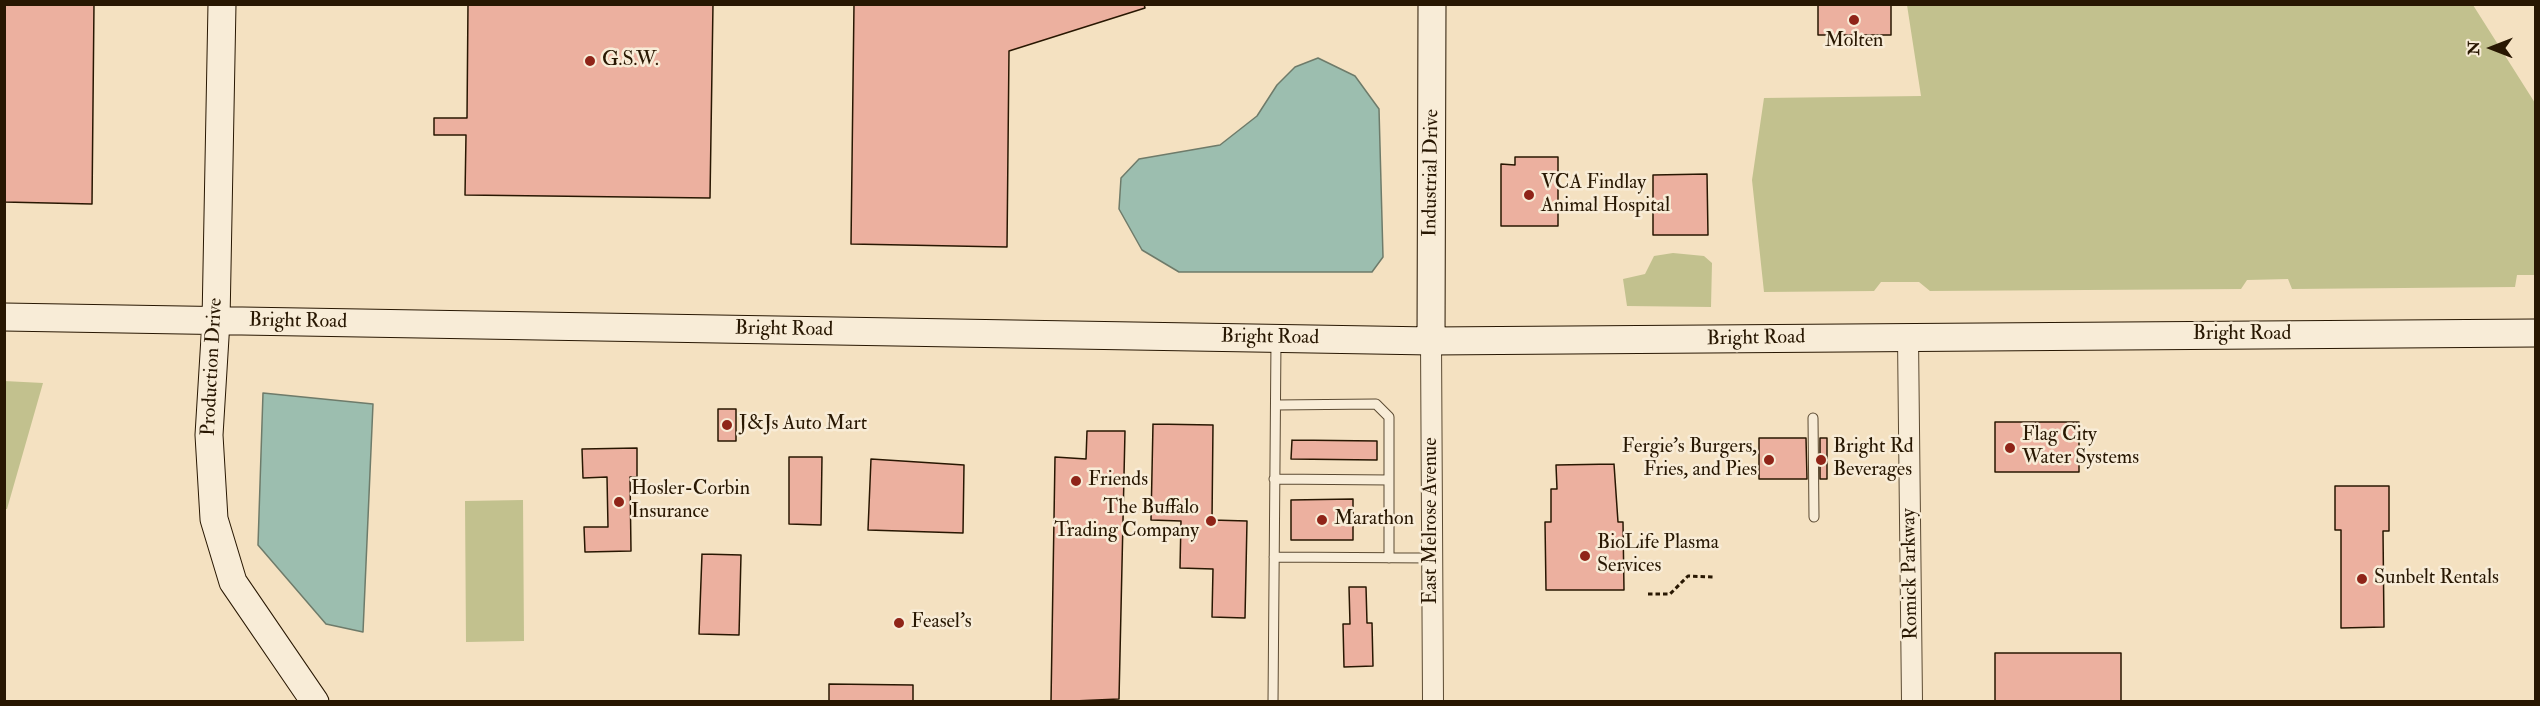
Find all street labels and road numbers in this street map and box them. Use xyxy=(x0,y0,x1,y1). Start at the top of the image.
street label: Industrial Drive xyxy=(1419,109,1445,237)
street label: Production Drive xyxy=(197,297,229,437)
street label: Bright Road xyxy=(249,309,347,335)
street label: Bright Road xyxy=(735,317,833,343)
street label: Bright Road xyxy=(2193,323,2291,347)
street label: Bright Road xyxy=(1221,325,1319,351)
street label: Bright Road xyxy=(1707,326,1805,352)
street label: East Melrose Avenue xyxy=(1420,437,1444,605)
street label: Romick Parkway xyxy=(1898,508,1924,640)

